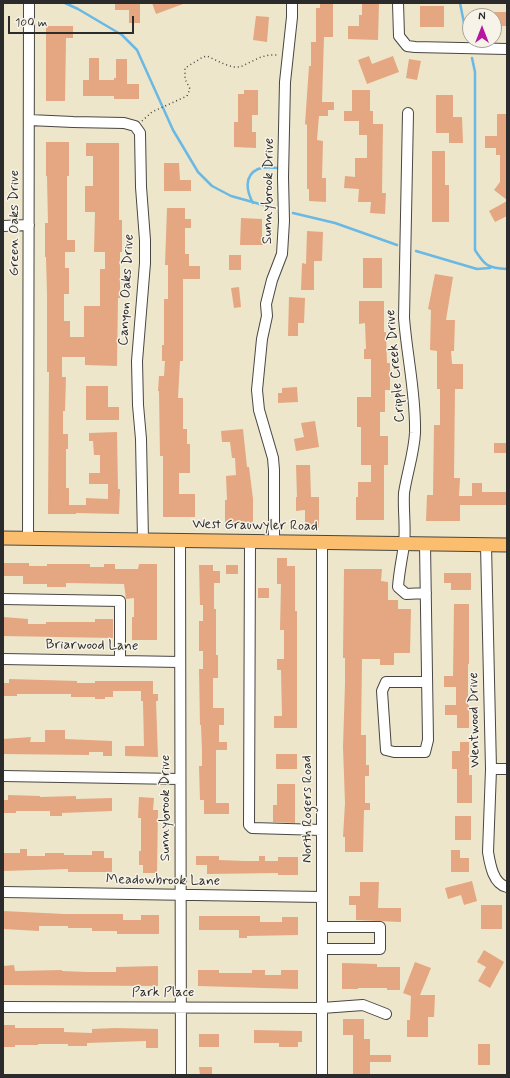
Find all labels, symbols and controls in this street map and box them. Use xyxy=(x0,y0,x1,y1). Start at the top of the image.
scale bar xyxy=(10,8,136,34)
north arrow xyxy=(462,8,502,48)
text: N xyxy=(478,10,486,24)
text: 100 m xyxy=(15,15,47,31)
street label: Sunnybrook Drive xyxy=(260,138,278,244)
street label: Green Oaks Drive xyxy=(7,170,23,276)
street label: Canyon Oaks Drive xyxy=(116,234,138,346)
street label: Cripple Creek Drive xyxy=(383,309,409,423)
street label: West Grauwyler Road xyxy=(192,517,318,535)
street label: Briarwood Lane xyxy=(45,637,139,655)
street label: Wentwood Drive xyxy=(466,672,484,768)
street label: Sunnybrook Drive xyxy=(158,755,174,861)
street label: North Rogers Road xyxy=(300,755,316,863)
street label: Meadowbrook Lane xyxy=(106,872,220,890)
street label: Park Place xyxy=(132,985,194,1001)

